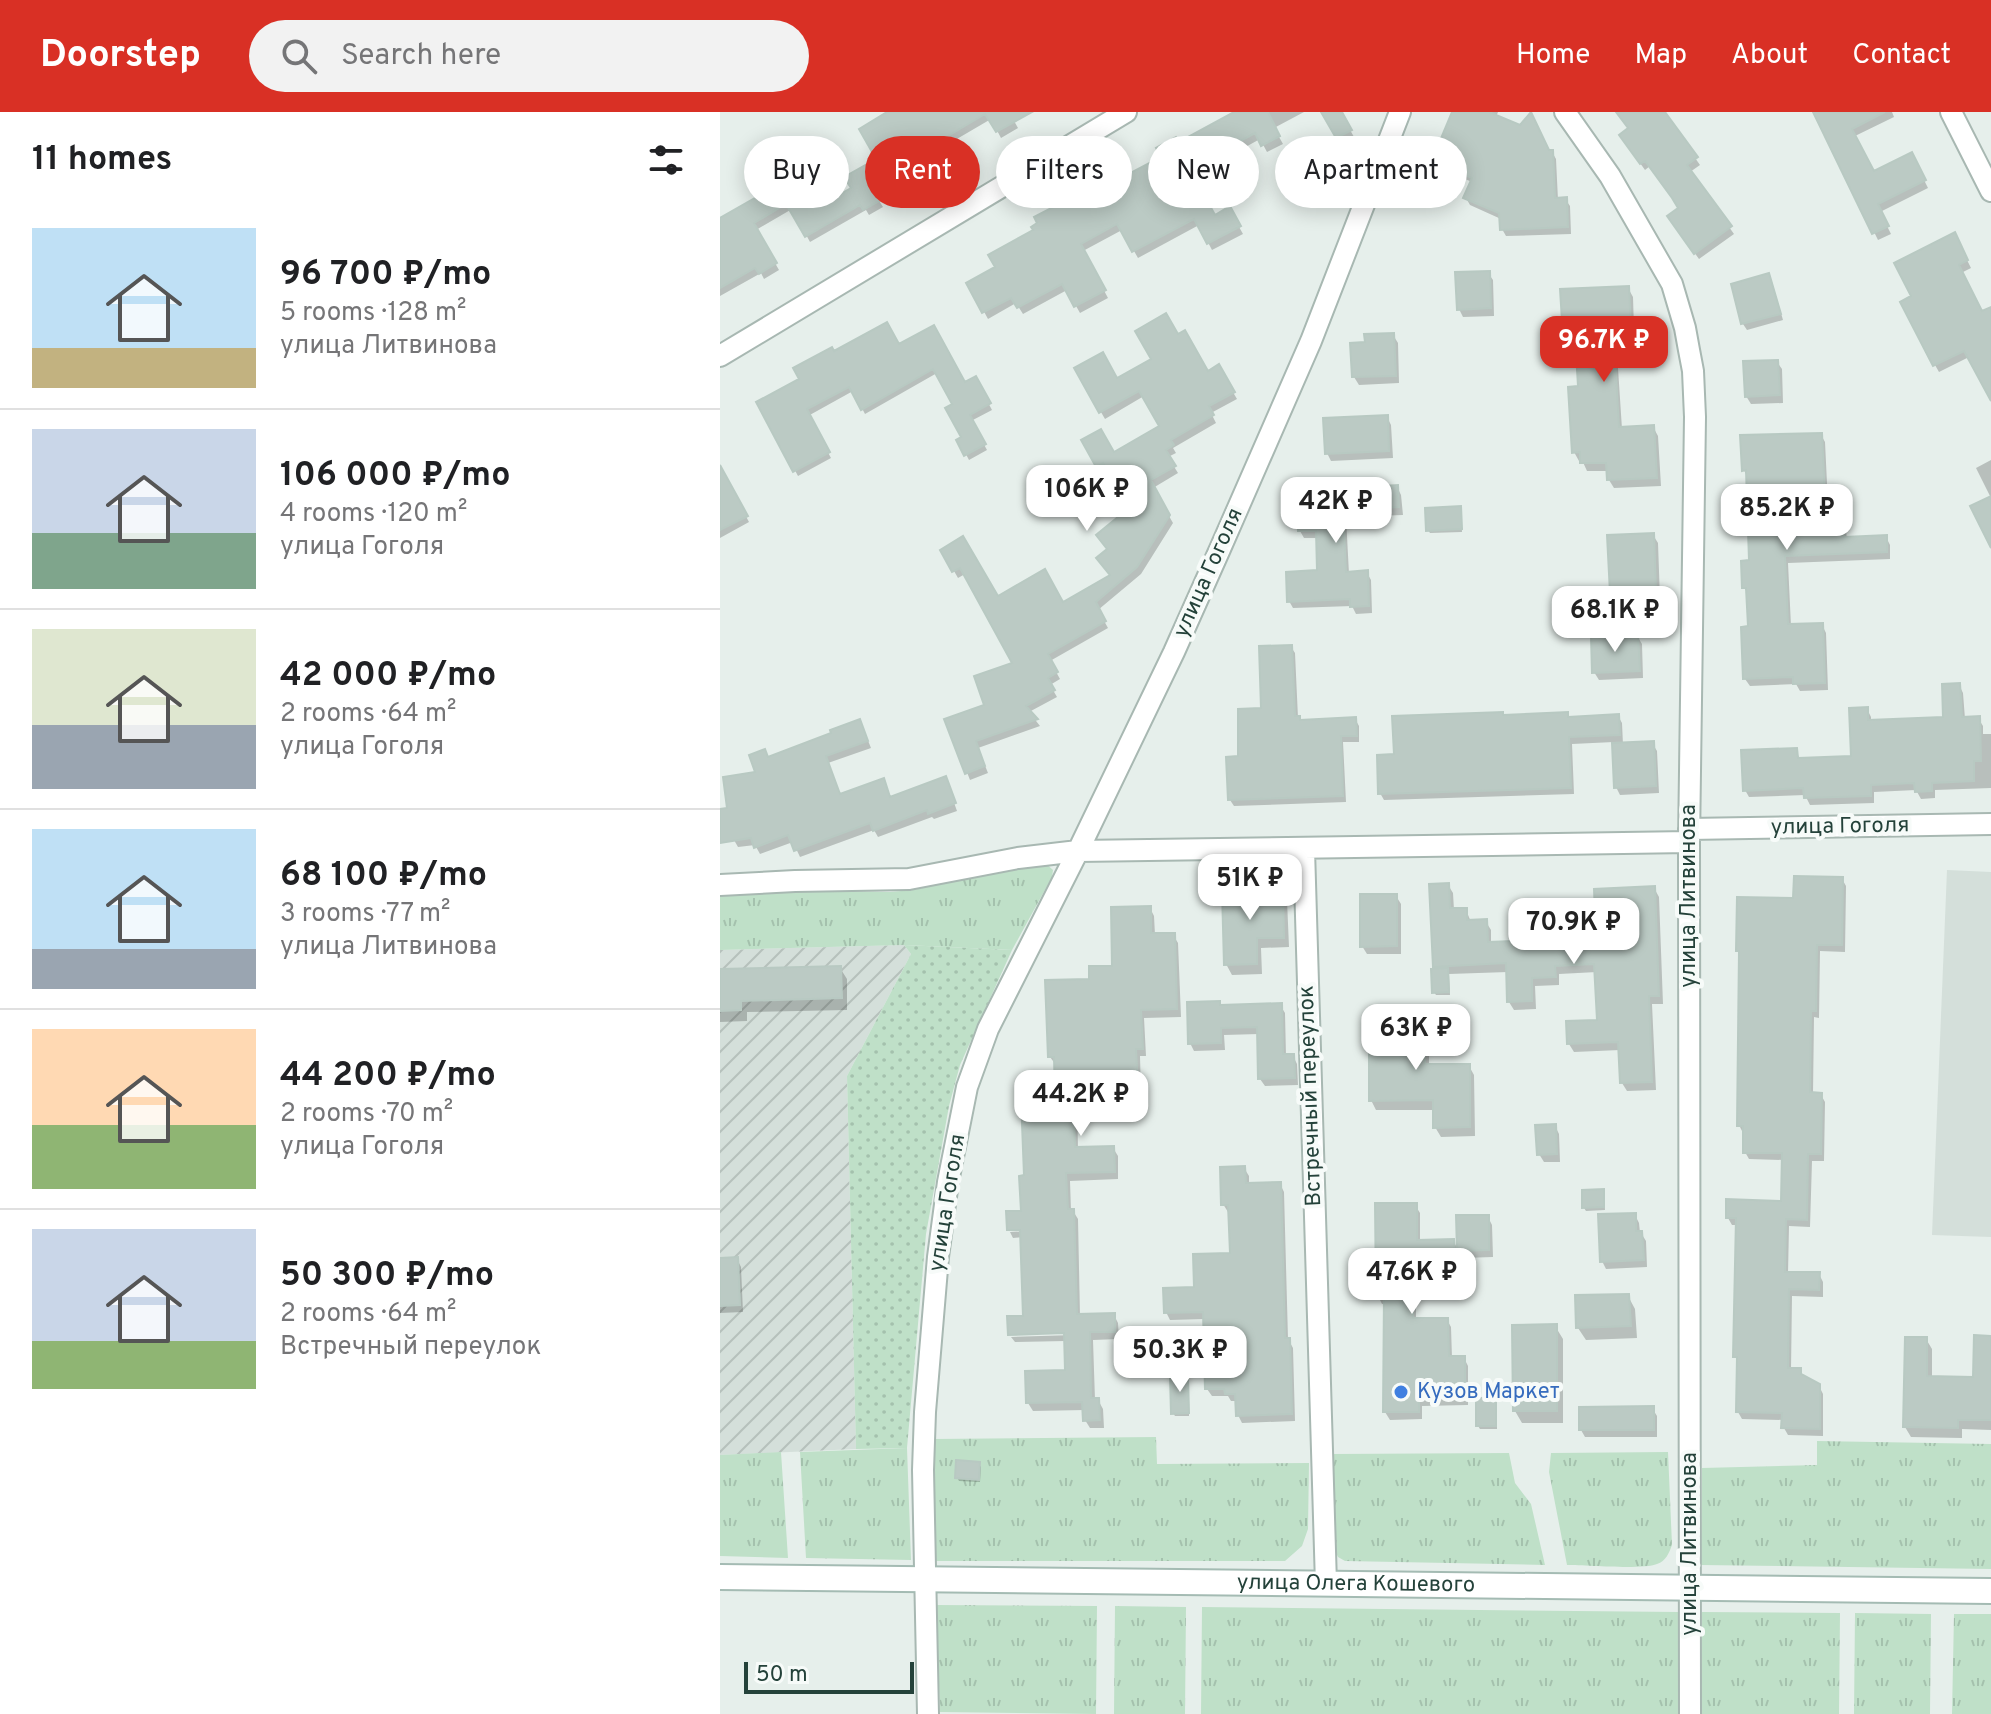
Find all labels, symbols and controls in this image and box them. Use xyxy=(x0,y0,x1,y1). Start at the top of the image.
search box xyxy=(249,20,809,92)
text: Doorstep xyxy=(40,32,201,81)
icon: search xyxy=(277,34,321,78)
text: Search here xyxy=(341,38,501,75)
text: Home xyxy=(1516,38,1590,74)
text: Map xyxy=(1634,38,1687,74)
text: About xyxy=(1731,38,1808,74)
text: Contact xyxy=(1852,38,1951,74)
chip: Buy xyxy=(744,136,849,208)
chip: Rent xyxy=(865,136,980,208)
chip: Filters xyxy=(996,136,1132,208)
chip: New xyxy=(1148,136,1259,208)
chip: Apartment xyxy=(1275,136,1467,208)
icon: filters xyxy=(644,138,688,182)
text: 11 homes xyxy=(32,139,172,182)
text: 96 700 ₽/mo xyxy=(280,254,491,297)
icon: home xyxy=(96,260,192,356)
text: 5 rooms · 128 m² xyxy=(280,297,467,330)
pin: 96.7K ₽ xyxy=(1530,316,1678,384)
text: 96.7K ₽ xyxy=(1558,325,1650,358)
text: улица Литвинова xyxy=(280,330,497,363)
text: 106 000 ₽/mo xyxy=(280,455,511,498)
icon: home xyxy=(96,461,192,557)
pin: 106K ₽ xyxy=(1022,465,1152,533)
text: 106K ₽ xyxy=(1044,474,1130,507)
pin: 42K ₽ xyxy=(1280,477,1392,545)
pin: 85.2K ₽ xyxy=(1713,484,1861,552)
text: 42K ₽ xyxy=(1299,486,1373,519)
text: 85.2K ₽ xyxy=(1739,493,1835,526)
text: 4 rooms · 120 m² xyxy=(280,498,467,531)
street label: улица Гоголя xyxy=(1168,504,1250,642)
text: улица Гоголя xyxy=(280,531,444,564)
pin: 68.1K ₽ xyxy=(1541,586,1689,654)
text: 68.1K ₽ xyxy=(1570,595,1660,628)
text: 42 000 ₽/mo xyxy=(280,655,496,698)
icon: home xyxy=(96,661,192,757)
text: 2 rooms · 64 m² xyxy=(280,698,456,731)
text: улица Гоголя xyxy=(280,731,444,764)
street label: улица Литвинова xyxy=(1676,804,1703,988)
street label: улица Гоголя xyxy=(1770,812,1910,842)
pin: 51K ₽ xyxy=(1194,854,1306,922)
text: 68 100 ₽/mo xyxy=(280,855,487,898)
icon: home xyxy=(96,861,192,957)
text: 51K ₽ xyxy=(1216,863,1284,896)
text: 3 rooms · 77 m² xyxy=(280,898,450,931)
pin: 70.9K ₽ xyxy=(1500,898,1648,966)
text: 70.9K ₽ xyxy=(1526,907,1622,940)
text: улица Литвинова xyxy=(280,931,497,964)
street label: Встречный переулок xyxy=(1294,985,1328,1207)
pin: 63K ₽ xyxy=(1360,1004,1472,1072)
text: 63K ₽ xyxy=(1379,1013,1453,1046)
text: 44 200 ₽/mo xyxy=(280,1055,496,1098)
icon: home xyxy=(96,1061,192,1157)
pin: 44.2K ₽ xyxy=(1007,1070,1155,1138)
text: 44.2K ₽ xyxy=(1032,1079,1130,1112)
text: 2 rooms · 70 m² xyxy=(280,1098,453,1131)
text: улица Гоголя xyxy=(280,1131,444,1164)
street label: улица Гоголя xyxy=(924,1132,972,1274)
pin: 47.6K ₽ xyxy=(1338,1248,1486,1316)
text: 50 300 ₽/mo xyxy=(280,1255,494,1298)
text: 47.6K ₽ xyxy=(1366,1257,1458,1290)
icon: home xyxy=(96,1261,192,1357)
text: 2 rooms · 64 m² xyxy=(280,1298,456,1331)
pin: 50.3K ₽ xyxy=(1106,1326,1254,1394)
text: Встречный переулок xyxy=(280,1331,541,1364)
text: 50.3K ₽ xyxy=(1132,1335,1228,1368)
place label: Кузов Маркет xyxy=(1417,1379,1560,1406)
marker: Кузов Маркет xyxy=(1392,1383,1410,1401)
street label: улица Литвинова xyxy=(1677,1452,1704,1636)
street label: улица Олега Кошевого xyxy=(1237,1569,1475,1599)
scale bar xyxy=(744,1658,914,1694)
text: 50 m xyxy=(756,1662,808,1689)

